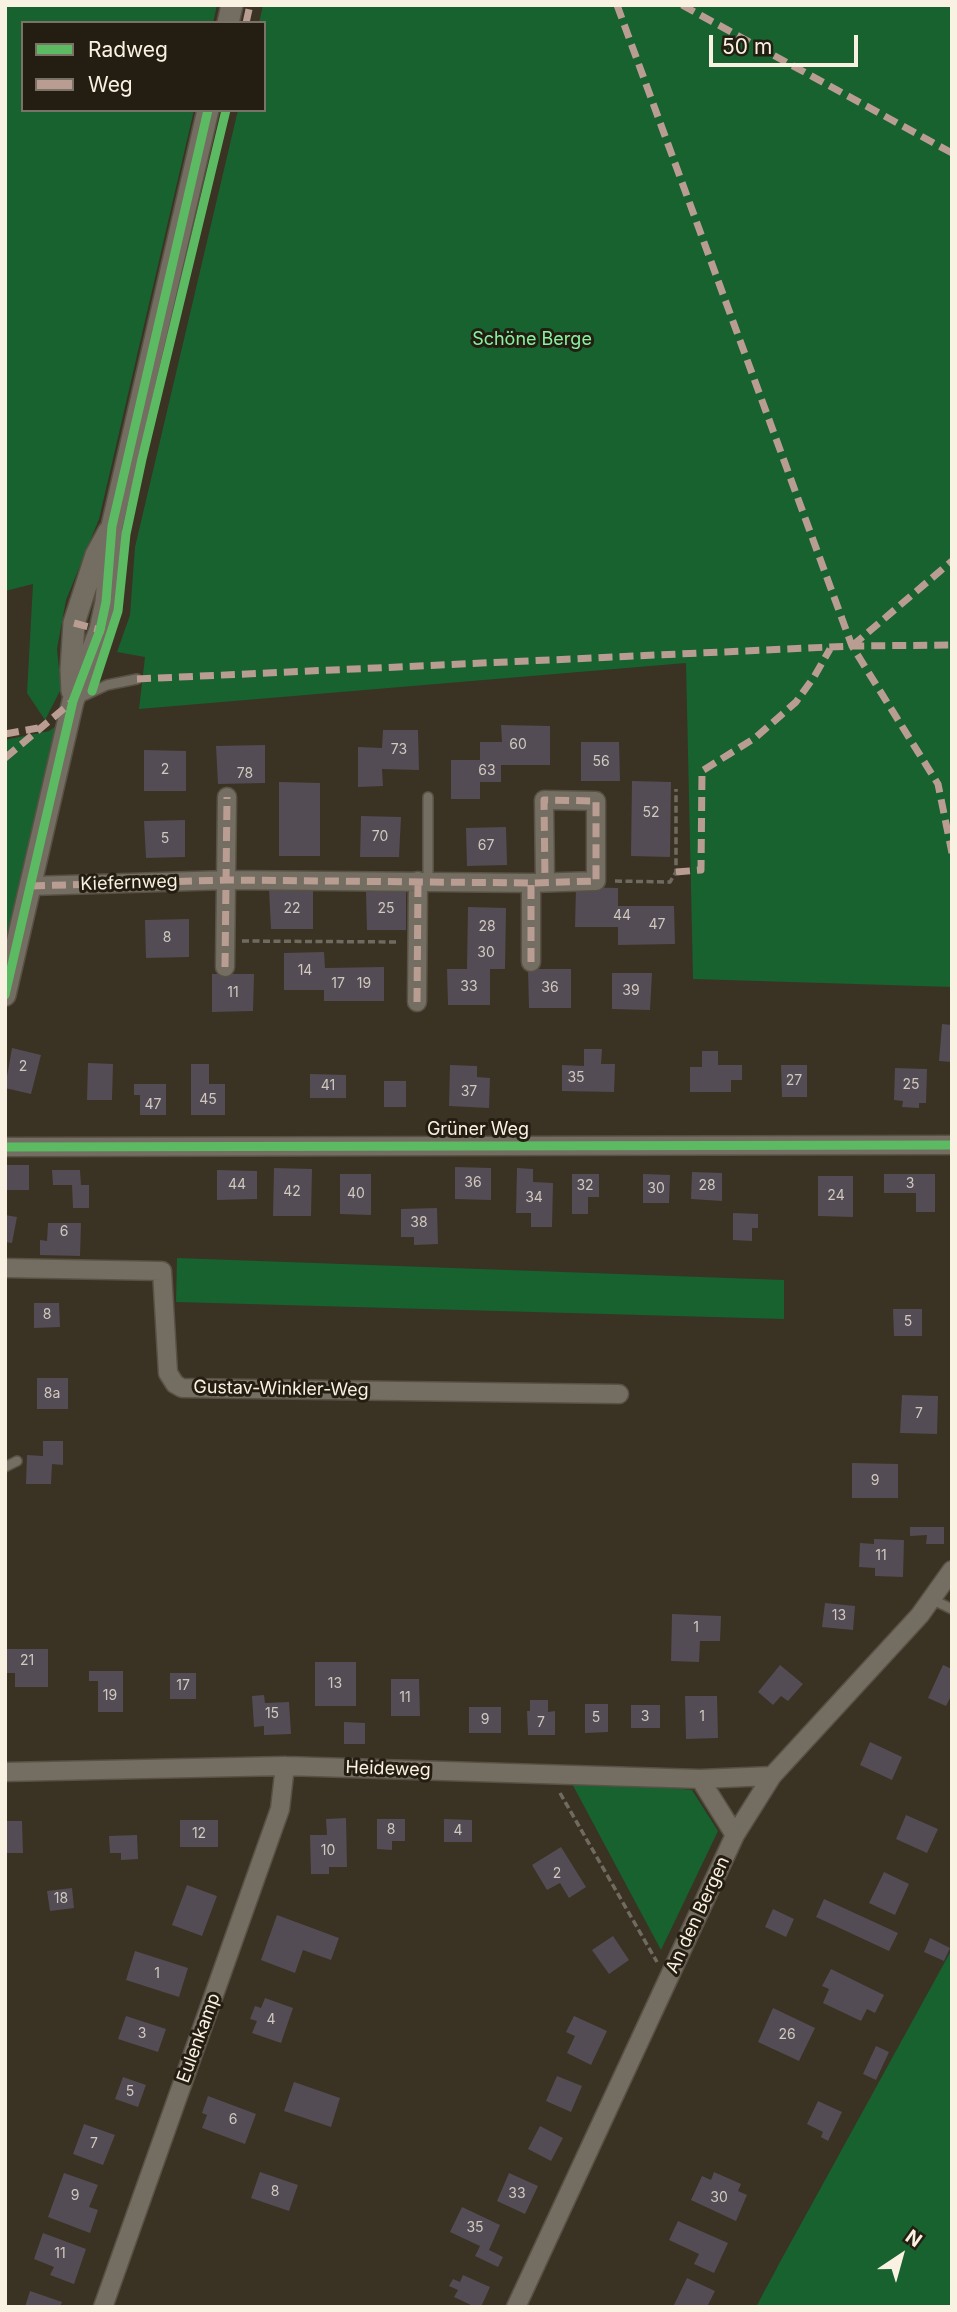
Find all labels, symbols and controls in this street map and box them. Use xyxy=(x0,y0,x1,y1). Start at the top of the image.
legend xyxy=(21,21,266,112)
scale bar xyxy=(712,21,861,65)
text: 50 m xyxy=(722,34,772,59)
text: Radweg xyxy=(88,37,168,62)
text: Weg xyxy=(88,72,133,97)
park label: Schöne Berge xyxy=(472,329,592,351)
house number: 60 xyxy=(509,737,527,753)
house number: 73 xyxy=(391,742,407,758)
house number: 56 xyxy=(592,754,610,770)
house number: 2 xyxy=(161,762,169,778)
house number: 63 xyxy=(478,763,496,779)
house number: 78 xyxy=(237,766,253,782)
house number: 52 xyxy=(642,805,660,821)
house number: 70 xyxy=(372,829,388,845)
house number: 5 xyxy=(161,831,169,847)
house number: 67 xyxy=(478,838,494,854)
street label: Kiefernweg xyxy=(80,871,178,895)
house number: 22 xyxy=(283,901,301,917)
house number: 25 xyxy=(377,901,395,917)
house number: 44 xyxy=(613,908,631,924)
house number: 47 xyxy=(649,917,665,933)
house number: 28 xyxy=(478,919,496,935)
house number: 8 xyxy=(163,930,171,946)
house number: 30 xyxy=(477,945,495,961)
house number: 14 xyxy=(298,963,312,979)
house number: 17 xyxy=(331,976,345,992)
house number: 19 xyxy=(357,976,371,992)
house number: 33 xyxy=(460,979,478,995)
house number: 36 xyxy=(541,980,559,996)
house number: 39 xyxy=(622,983,640,999)
house number: 11 xyxy=(227,985,239,1001)
house number: 2 xyxy=(19,1059,27,1075)
house number: 35 xyxy=(567,1070,585,1086)
house number: 27 xyxy=(786,1073,802,1089)
house number: 25 xyxy=(902,1077,920,1093)
house number: 41 xyxy=(321,1078,335,1094)
house number: 37 xyxy=(461,1084,477,1100)
house number: 45 xyxy=(199,1092,217,1108)
house number: 47 xyxy=(145,1097,161,1113)
street label: Grüner Weg xyxy=(427,1119,529,1141)
house number: 36 xyxy=(464,1175,482,1191)
house number: 3 xyxy=(906,1176,914,1192)
house number: 44 xyxy=(228,1177,246,1193)
house number: 32 xyxy=(576,1178,594,1194)
house number: 28 xyxy=(698,1178,716,1194)
house number: 30 xyxy=(647,1181,665,1197)
house number: 42 xyxy=(283,1184,301,1200)
house number: 40 xyxy=(347,1186,365,1202)
house number: 24 xyxy=(827,1188,845,1204)
house number: 34 xyxy=(525,1190,543,1206)
house number: 38 xyxy=(410,1215,428,1231)
house number: 6 xyxy=(60,1224,68,1240)
house number: 8 xyxy=(43,1307,51,1323)
house number: 5 xyxy=(904,1314,912,1330)
street label: Gustav-Winkler-Weg xyxy=(193,1377,369,1401)
house number: 8a xyxy=(44,1386,60,1402)
house number: 7 xyxy=(915,1406,923,1422)
house number: 9 xyxy=(871,1473,879,1489)
house number: 11 xyxy=(875,1548,887,1564)
house number: 13 xyxy=(832,1608,846,1624)
house number: 1 xyxy=(693,1620,699,1636)
house number: 21 xyxy=(20,1653,34,1669)
house number: 13 xyxy=(328,1676,342,1692)
house number: 17 xyxy=(176,1678,190,1694)
house number: 19 xyxy=(103,1688,117,1704)
house number: 11 xyxy=(399,1690,411,1706)
house number: 15 xyxy=(265,1706,279,1722)
house number: 3 xyxy=(641,1709,649,1725)
house number: 1 xyxy=(699,1709,705,1725)
house number: 5 xyxy=(592,1710,600,1726)
house number: 9 xyxy=(481,1712,489,1728)
house number: 7 xyxy=(537,1715,545,1731)
street label: Heideweg xyxy=(345,1757,431,1781)
house number: 8 xyxy=(387,1822,395,1838)
house number: 4 xyxy=(453,1823,463,1839)
house number: 12 xyxy=(192,1826,206,1842)
house number: 10 xyxy=(321,1843,335,1859)
street label: An den Bergen xyxy=(662,1853,734,1977)
house number: 2 xyxy=(553,1866,561,1882)
house number: 18 xyxy=(54,1891,68,1907)
house number: 1 xyxy=(154,1966,160,1982)
street label: Eulenkamp xyxy=(173,1990,225,2086)
house number: 4 xyxy=(266,2012,276,2028)
house number: 3 xyxy=(138,2026,146,2042)
house number: 26 xyxy=(778,2027,796,2043)
house number: 5 xyxy=(126,2084,134,2100)
house number: 6 xyxy=(229,2112,237,2128)
house number: 7 xyxy=(90,2136,98,2152)
house number: 8 xyxy=(271,2184,279,2200)
house number: 33 xyxy=(508,2186,526,2202)
house number: 9 xyxy=(71,2188,79,2204)
house number: 30 xyxy=(710,2190,728,2206)
house number: 35 xyxy=(466,2220,484,2236)
north arrow xyxy=(866,2221,936,2291)
text: N xyxy=(901,2225,926,2252)
house number: 11 xyxy=(54,2246,66,2262)

